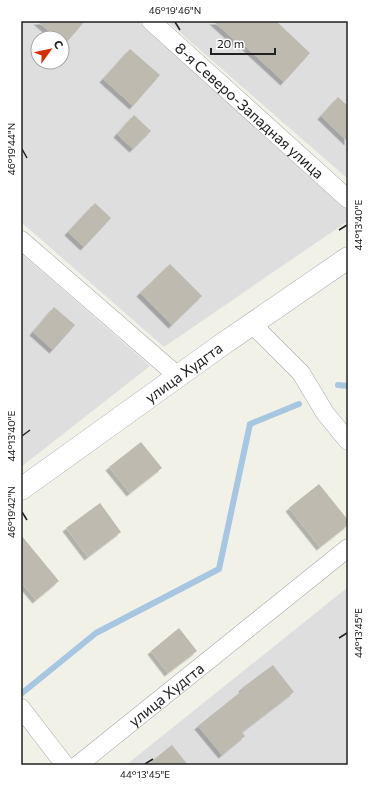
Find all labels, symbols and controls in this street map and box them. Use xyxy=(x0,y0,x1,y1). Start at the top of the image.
text: 46°19'46"N xyxy=(149,4,201,16)
north arrow xyxy=(30,30,70,70)
scale bar xyxy=(211,30,275,56)
text: 20 m xyxy=(217,36,244,50)
text: С xyxy=(51,38,67,51)
street label: 8-я Северо-Западная улица xyxy=(172,38,328,182)
text: 46°19'44"N xyxy=(5,123,17,175)
text: 44°13'40"E xyxy=(352,200,364,250)
street label: улица Худгта xyxy=(141,338,226,406)
text: 44°13'40"E xyxy=(5,411,17,461)
text: 46°19'42"N xyxy=(5,486,17,538)
text: 44°13'45"E xyxy=(352,608,364,658)
street label: улица Худгта xyxy=(125,659,207,730)
text: 44°13'45"E xyxy=(120,768,170,780)

